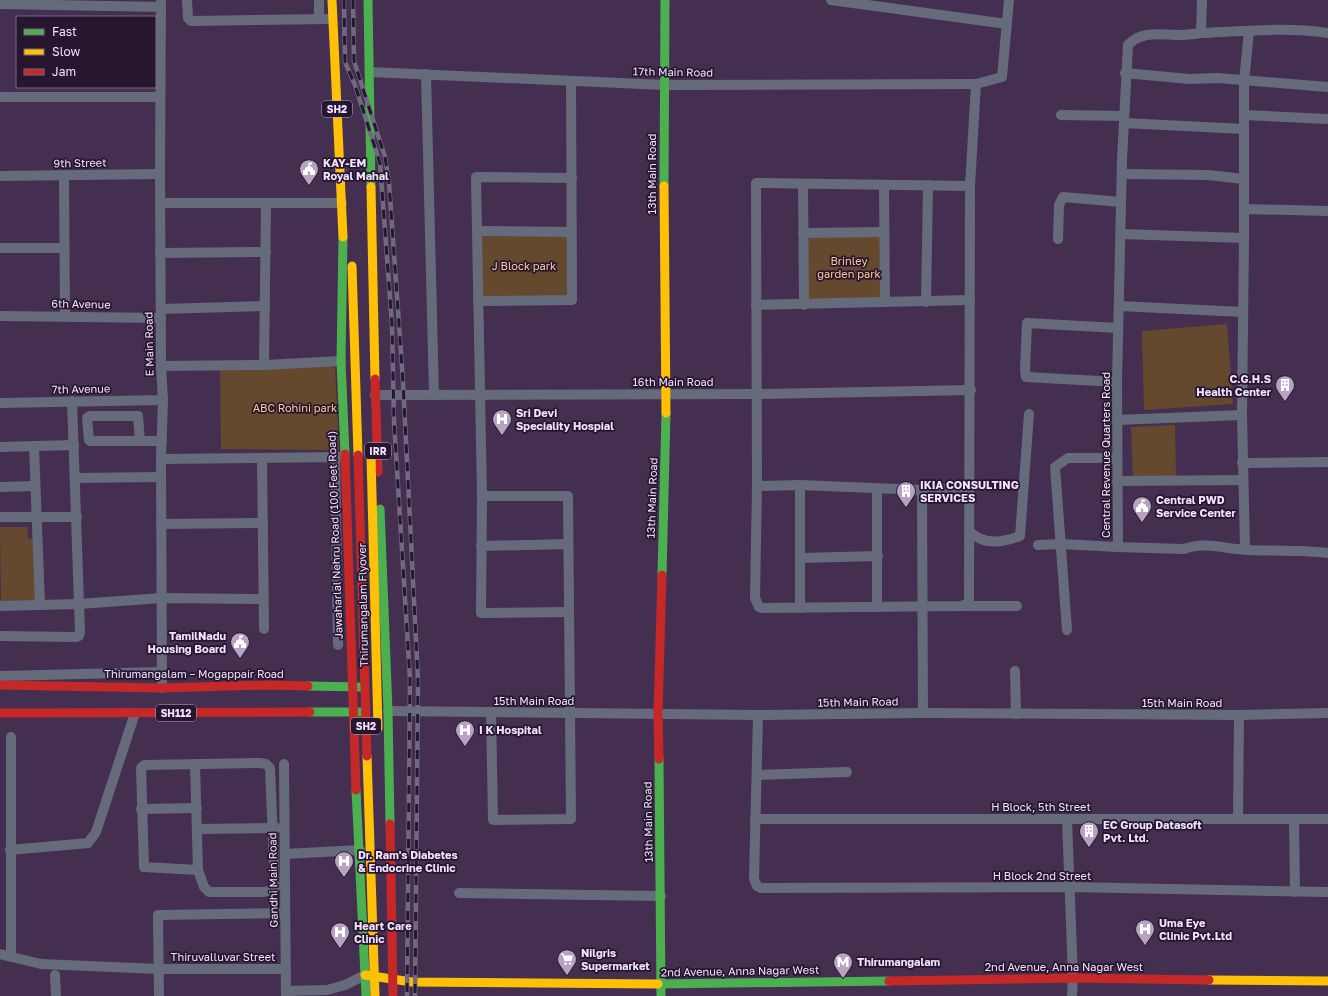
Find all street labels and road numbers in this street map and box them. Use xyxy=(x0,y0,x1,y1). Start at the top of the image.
street label: 17th Main Road xyxy=(633,64,713,79)
road number: SH2 xyxy=(322,101,352,117)
street label: 13th Main Road xyxy=(645,134,658,214)
street label: 9th Street xyxy=(53,156,107,169)
street label: 6th Avenue xyxy=(51,296,111,311)
street label: E Main Road xyxy=(141,312,156,376)
street label: Central Revenue Quarters Road xyxy=(1099,372,1112,538)
street label: 16th Main Road xyxy=(633,375,714,388)
street label: 7th Avenue xyxy=(52,381,110,396)
street label: Jawaharlal Nehru Road (100 Feet Road) xyxy=(324,431,345,640)
road number: IRR xyxy=(365,443,391,459)
street label: 13th Main Road xyxy=(644,457,659,539)
street label: Thirumangalam Flyover xyxy=(355,542,370,667)
street label: Thirumangalam – Mogappair Road xyxy=(104,667,284,680)
street label: 15th Main Road xyxy=(494,694,574,707)
street label: 15th Main Road xyxy=(818,694,898,709)
street label: 15th Main Road xyxy=(1142,696,1222,709)
road number: SH112 xyxy=(156,705,196,721)
road number: SH2 xyxy=(351,718,381,734)
street label: 13th Main Road xyxy=(640,782,655,863)
street label: H Block, 5th Street xyxy=(991,800,1091,813)
street label: Gandhi Main Road xyxy=(265,832,280,928)
street label: H Block 2nd Street xyxy=(993,869,1091,882)
street label: Thiruvalluvar Street xyxy=(171,950,275,963)
street label: 2nd Avenue, Anna Nagar West xyxy=(985,960,1143,973)
street label: 2nd Avenue, Anna Nagar West xyxy=(661,963,819,978)

